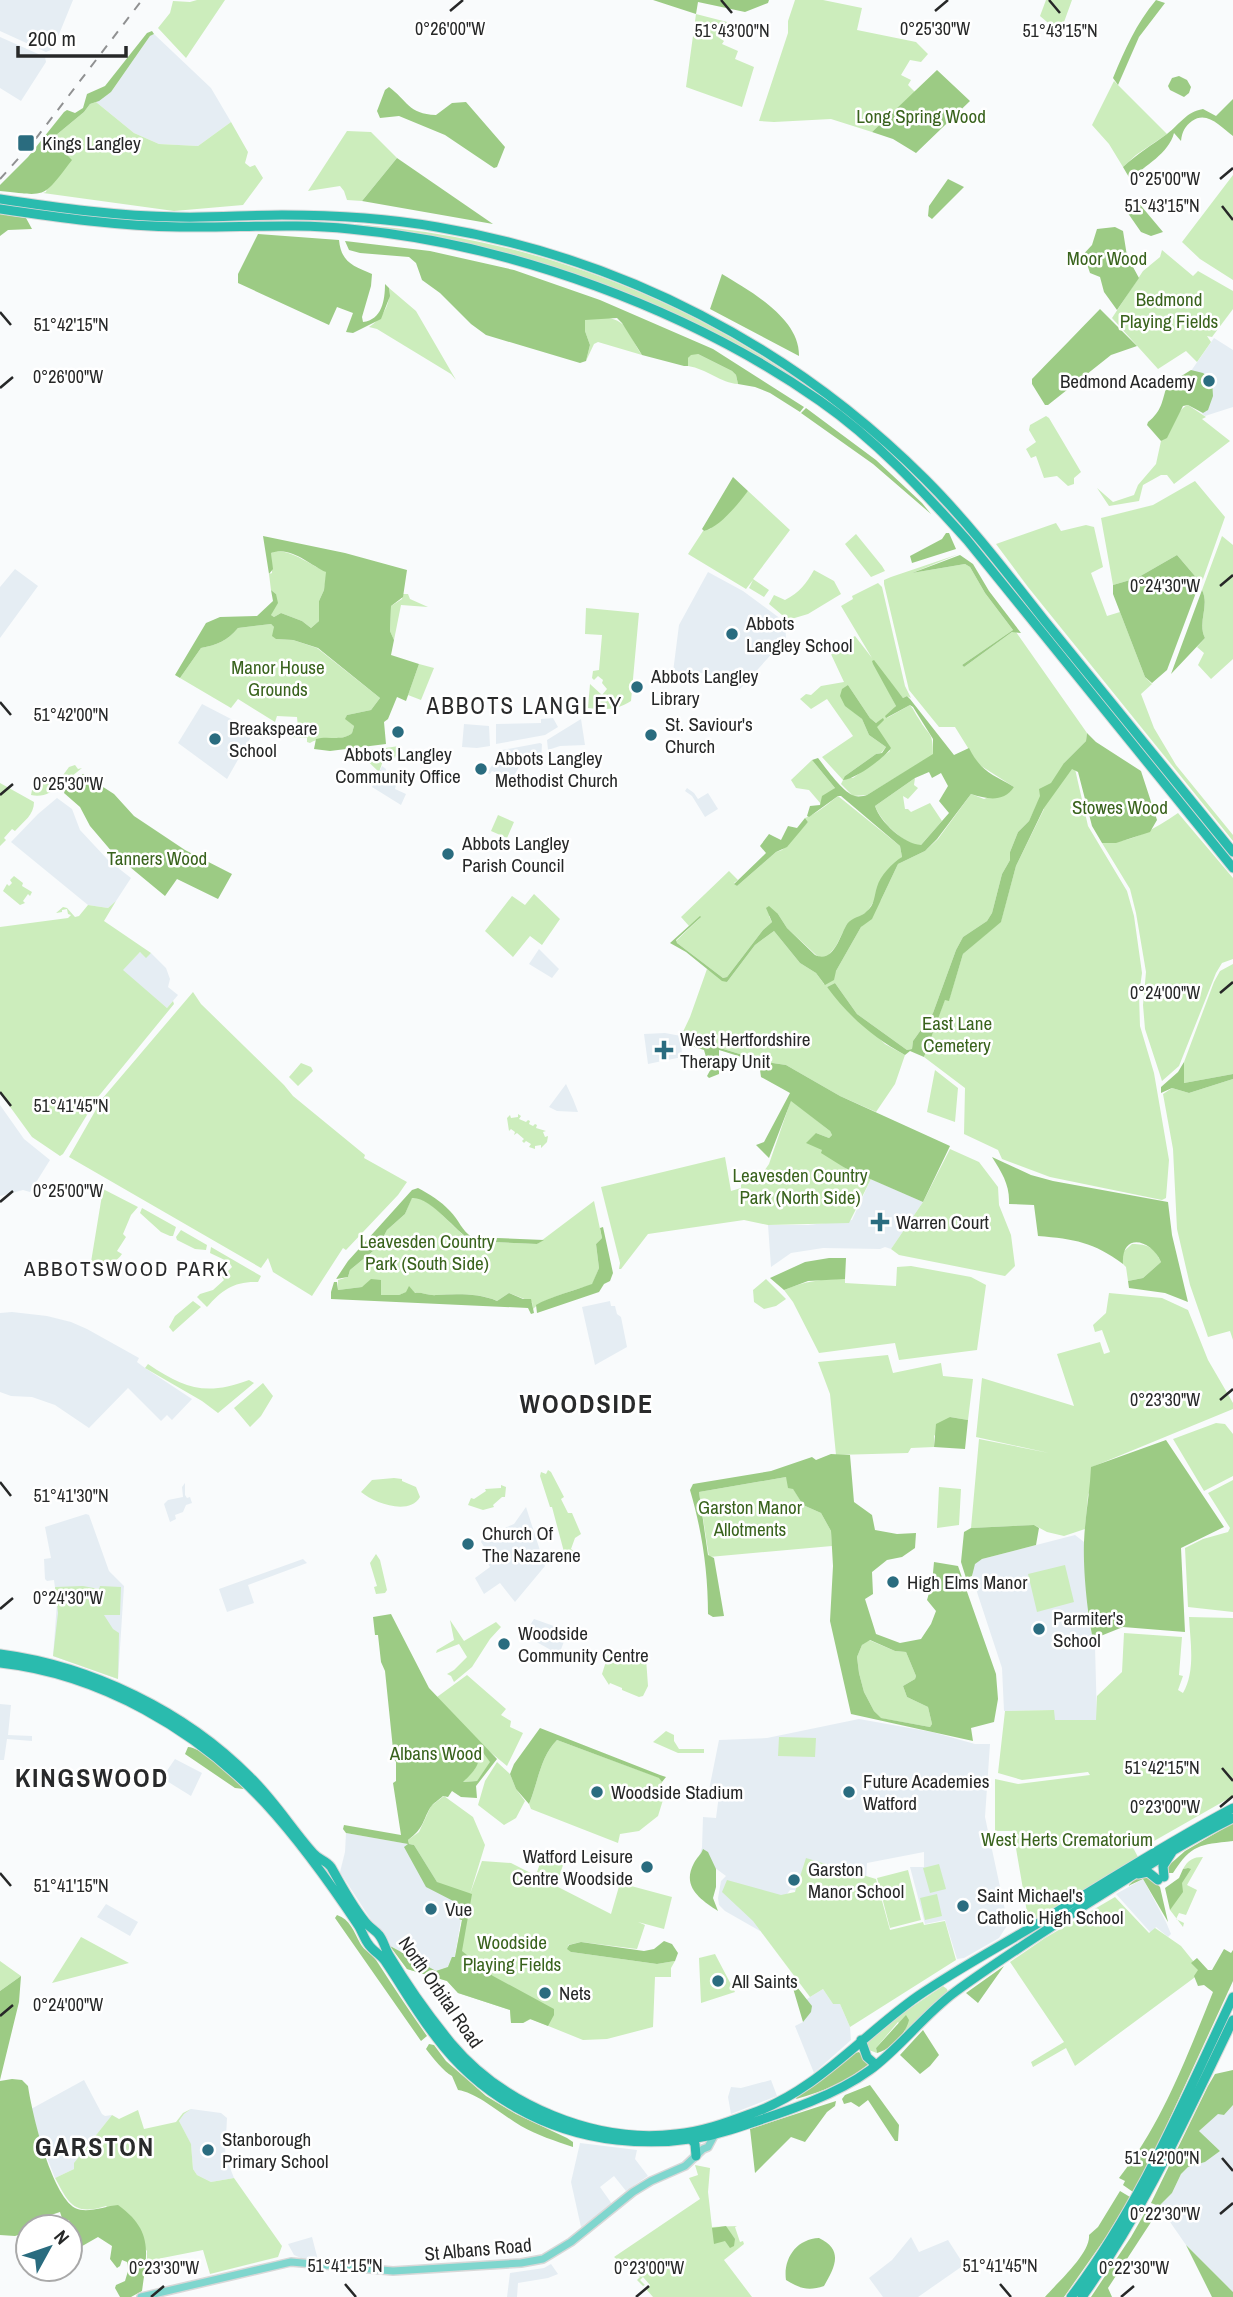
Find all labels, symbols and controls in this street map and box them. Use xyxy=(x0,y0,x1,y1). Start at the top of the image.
scale bar xyxy=(18,14,126,58)
text: 0°26'00"W xyxy=(415,16,485,41)
text: 0°25'30"W xyxy=(900,16,970,41)
text: 51°43'00"N xyxy=(694,18,770,43)
text: 51°43'15"N xyxy=(1022,18,1098,43)
text: 200 m xyxy=(28,24,76,53)
park label: Long Spring Wood xyxy=(856,103,986,129)
place label: Kings Langley xyxy=(42,130,141,156)
marker: Kings Langley xyxy=(16,133,36,153)
text: 0°25'00"W xyxy=(1130,166,1200,191)
text: 51°43'15"N xyxy=(1124,193,1200,218)
park label: Moor Wood xyxy=(1067,245,1147,271)
park label: Bedmond Playing Fields xyxy=(1120,286,1219,334)
text: 51°42'15"N xyxy=(33,312,109,337)
text: 0°26'00"W xyxy=(33,364,103,389)
place label: Bedmond Academy xyxy=(1060,368,1195,394)
marker: Bedmond Academy xyxy=(1201,373,1217,389)
text: 0°24'30"W xyxy=(1130,573,1200,598)
place label: Abbots Langley School xyxy=(745,610,853,658)
marker: Abbots Langley School xyxy=(724,626,740,642)
park label: Manor House Grounds xyxy=(231,654,325,702)
place label: Abbots Langley Library xyxy=(650,663,759,711)
marker: Abbots Langley Library xyxy=(629,679,645,695)
district label: ABBOTS LANGLEY xyxy=(426,690,623,721)
text: 51°42'00"N xyxy=(33,702,109,727)
place label: St. Saviour's Church xyxy=(665,711,753,759)
place label: Breakspeare School xyxy=(229,715,317,763)
marker: Abbots Langley Community Office xyxy=(390,724,406,740)
marker: St. Saviour's Church xyxy=(643,727,659,743)
marker: Breakspeare School xyxy=(207,731,223,747)
place label: Abbots Langley Community Office xyxy=(335,741,461,789)
place label: Abbots Langley Methodist Church xyxy=(494,745,618,793)
marker: Abbots Langley Methodist Church xyxy=(473,761,489,777)
text: 0°25'30"W xyxy=(33,771,103,796)
park label: Stowes Wood xyxy=(1072,794,1168,820)
place label: Abbots Langley Parish Council xyxy=(461,830,570,878)
park label: Tanners Wood xyxy=(107,845,207,871)
marker: Abbots Langley Parish Council xyxy=(440,846,456,862)
text: 0°24'00"W xyxy=(1130,980,1200,1005)
park label: East Lane Cemetery xyxy=(922,1010,992,1058)
place label: West Hertfordshire Therapy Unit xyxy=(680,1026,810,1074)
marker: West Hertfordshire Therapy Unit xyxy=(654,1040,674,1060)
text: 51°41'45"N xyxy=(33,1093,109,1118)
park label: Leavesden Country Park (North Side) xyxy=(732,1162,868,1210)
text: 0°25'00"W xyxy=(33,1178,103,1203)
place label: Warren Court xyxy=(896,1209,990,1235)
marker: Warren Court xyxy=(870,1212,890,1232)
park label: Leavesden Country Park (South Side) xyxy=(359,1228,495,1276)
district label: ABBOTSWOOD PARK xyxy=(23,1254,230,1283)
district label: WOODSIDE xyxy=(520,1386,654,1421)
text: 0°23'30"W xyxy=(1130,1387,1200,1412)
text: 51°41'30"N xyxy=(33,1483,109,1508)
park label: Garston Manor Allotments xyxy=(698,1494,803,1542)
place label: Church Of The Nazarene xyxy=(482,1520,581,1568)
marker: Church Of The Nazarene xyxy=(460,1536,476,1552)
place label: High Elms Manor xyxy=(907,1569,1028,1595)
marker: High Elms Manor xyxy=(885,1574,901,1590)
text: 0°24'30"W xyxy=(33,1585,103,1610)
place label: Parmiter's School xyxy=(1053,1605,1124,1653)
place label: Woodside Community Centre xyxy=(518,1620,649,1668)
marker: Parmiter's School xyxy=(1031,1621,1047,1637)
marker: Woodside Community Centre xyxy=(496,1636,512,1652)
park label: Albans Wood xyxy=(389,1740,482,1766)
text: 51°42'15"N xyxy=(1124,1755,1200,1780)
district label: KINGSWOOD xyxy=(15,1760,169,1795)
place label: Future Academies Watford xyxy=(863,1768,990,1816)
place label: Woodside Stadium xyxy=(611,1779,743,1805)
marker: Woodside Stadium xyxy=(589,1784,605,1800)
marker: Future Academies Watford xyxy=(841,1784,857,1800)
text: 0°23'00"W xyxy=(1130,1794,1200,1819)
park label: West Herts Crematorium xyxy=(981,1826,1153,1852)
place label: Watford Leisure Centre Woodside xyxy=(512,1843,633,1891)
place label: Garston Manor School xyxy=(808,1856,904,1904)
marker: Watford Leisure Centre Woodside xyxy=(639,1859,655,1875)
marker: Garston Manor School xyxy=(786,1872,802,1888)
text: 51°41'15"N xyxy=(33,1873,109,1898)
place label: Saint Michael's Catholic High School xyxy=(977,1882,1123,1930)
place label: Vue xyxy=(445,1896,472,1922)
marker: Saint Michael's Catholic High School xyxy=(955,1898,971,1914)
marker: Vue xyxy=(423,1901,439,1917)
park label: Woodside Playing Fields xyxy=(463,1929,562,1977)
street label: North Orbital Road xyxy=(393,1931,489,2053)
place label: All Saints xyxy=(731,1968,798,1994)
marker: All Saints xyxy=(710,1973,726,1989)
place label: Nets xyxy=(559,1980,591,2006)
marker: Nets xyxy=(537,1985,553,2001)
text: 0°24'00"W xyxy=(33,1992,103,2017)
place label: Stanborough Primary School xyxy=(222,2126,329,2174)
district label: GARSTON xyxy=(35,2129,155,2164)
marker: Stanborough Primary School xyxy=(200,2142,216,2158)
text: 51°42'00"N xyxy=(1124,2145,1200,2170)
text: 0°22'30"W xyxy=(1130,2201,1200,2226)
north arrow xyxy=(14,2213,84,2283)
text: N xyxy=(48,2224,76,2250)
street label: St Albans Road xyxy=(423,2231,533,2267)
text: 51°41'15"N xyxy=(307,2253,383,2278)
text: 51°41'45"N xyxy=(962,2253,1038,2278)
text: 0°23'30"W xyxy=(129,2255,199,2280)
text: 0°23'00"W xyxy=(614,2255,684,2280)
text: 0°22'30"W xyxy=(1099,2255,1169,2280)

